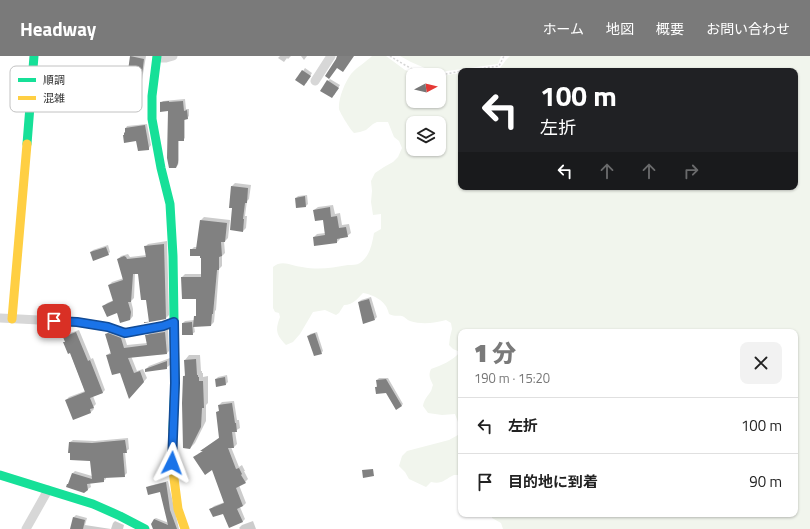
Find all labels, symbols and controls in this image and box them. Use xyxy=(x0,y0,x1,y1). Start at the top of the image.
text: Headway xyxy=(20,14,96,43)
text: ホーム xyxy=(542,18,584,39)
text: 地図 xyxy=(606,18,634,39)
text: 概要 xyxy=(656,18,684,39)
text: お問い合わせ xyxy=(706,18,790,39)
legend xyxy=(10,66,142,112)
north arrow xyxy=(406,68,446,108)
map controls xyxy=(406,68,446,156)
text: 順調 xyxy=(43,72,65,88)
text: 100 m xyxy=(540,74,617,117)
icon: left xyxy=(474,84,526,136)
text: 混雑 xyxy=(43,90,65,106)
text: 左折 xyxy=(540,114,576,141)
button: layers xyxy=(406,116,446,156)
icon: left xyxy=(554,160,576,182)
icon: ahead xyxy=(596,160,618,182)
icon: ahead xyxy=(638,160,660,182)
icon: right xyxy=(680,160,702,182)
pin xyxy=(37,304,71,338)
icon: arrive xyxy=(43,310,65,332)
text: 1 分 xyxy=(474,335,516,371)
button: close xyxy=(740,342,782,384)
text: 190 m · 15:20 xyxy=(474,368,550,388)
text: 左折 xyxy=(508,414,538,437)
text: 100 m xyxy=(741,414,782,437)
icon: left xyxy=(474,415,496,437)
position arrow xyxy=(151,442,193,484)
text: 目的地に到着 xyxy=(508,470,598,493)
text: 90 m xyxy=(749,470,782,493)
icon: arrive xyxy=(474,471,496,493)

